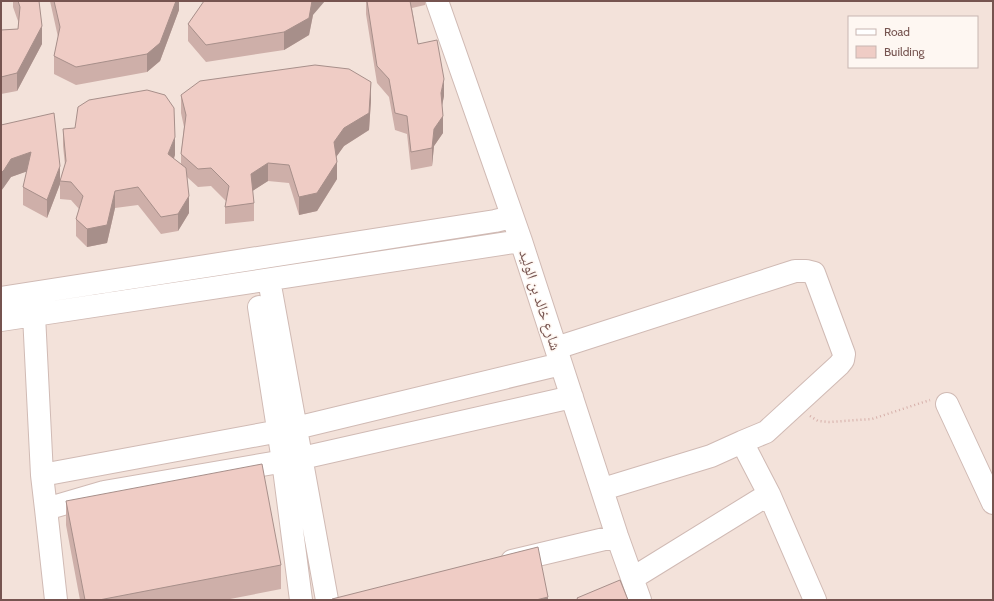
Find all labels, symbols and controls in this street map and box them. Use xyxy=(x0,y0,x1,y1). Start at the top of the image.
legend xyxy=(848,16,978,68)
text: Road xyxy=(884,24,910,39)
text: Building xyxy=(884,44,926,59)
street label: شارع خالد بن الوليد xyxy=(514,247,565,353)

